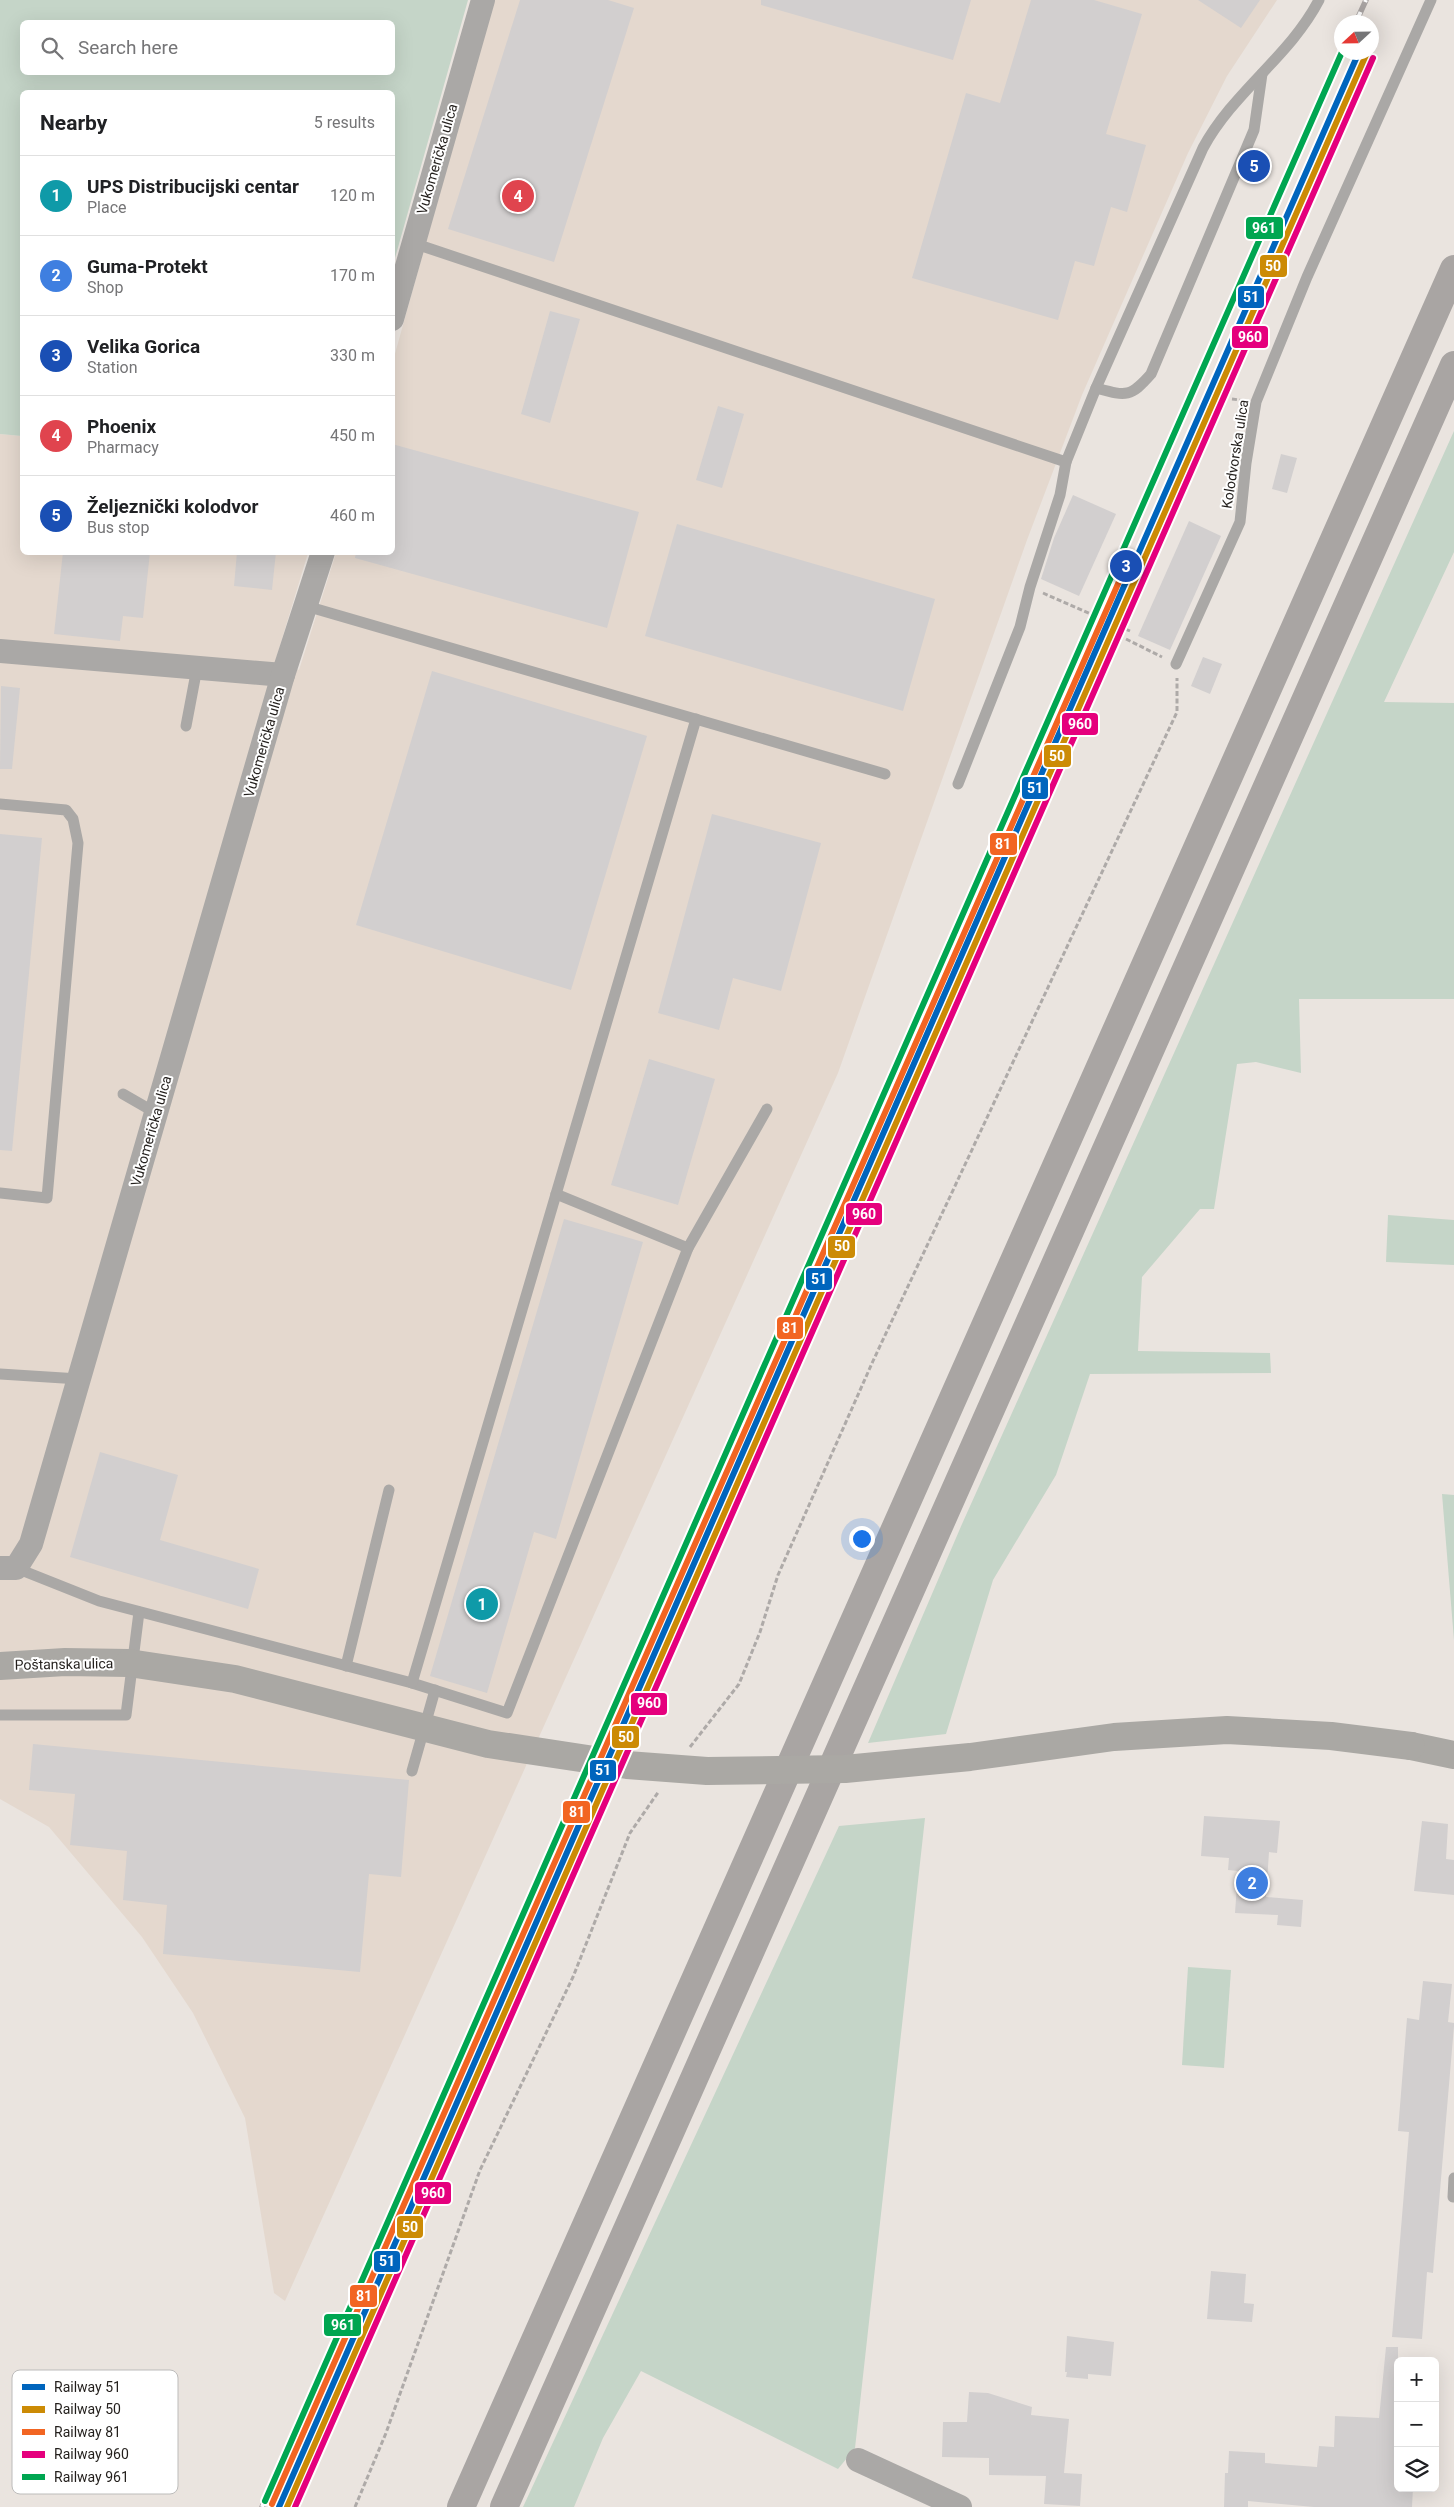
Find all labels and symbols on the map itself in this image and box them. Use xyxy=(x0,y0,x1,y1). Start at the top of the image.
north arrow xyxy=(1334,15,1379,60)
street label: Vukomerička ulica xyxy=(414,102,460,216)
pin: 5 xyxy=(1238,147,1270,185)
pin: 4 xyxy=(502,177,534,215)
line badge: 961 xyxy=(1245,216,1284,240)
text: 961 xyxy=(1252,220,1276,236)
line badge: 50 xyxy=(1259,254,1288,278)
text: 50 xyxy=(1265,258,1281,274)
line badge: 51 xyxy=(1237,285,1265,309)
text: 51 xyxy=(1243,289,1259,305)
line badge: 960 xyxy=(1231,325,1269,349)
text: 960 xyxy=(1238,329,1262,345)
street label: Kolodvorska ulica xyxy=(1218,398,1252,510)
pin: 3 xyxy=(1110,547,1142,585)
street label: Vukomerička ulica xyxy=(241,685,287,799)
line badge: 960 xyxy=(1061,712,1099,736)
text: 960 xyxy=(1068,716,1092,732)
line badge: 50 xyxy=(1043,744,1072,768)
text: 50 xyxy=(1049,748,1065,764)
line badge: 51 xyxy=(1021,776,1049,800)
text: 51 xyxy=(1027,780,1043,796)
line badge: 81 xyxy=(989,832,1018,856)
text: 81 xyxy=(995,836,1011,852)
street label: Vukomerička ulica xyxy=(128,1074,174,1188)
line badge: 960 xyxy=(845,1202,883,1226)
text: 960 xyxy=(852,1206,876,1222)
line badge: 50 xyxy=(827,1235,856,1259)
text: 50 xyxy=(834,1238,850,1254)
line badge: 51 xyxy=(805,1267,833,1291)
text: 51 xyxy=(811,1271,827,1287)
line badge: 81 xyxy=(776,1316,804,1340)
text: 81 xyxy=(782,1320,798,1336)
your location xyxy=(849,1526,875,1552)
pin: 1 xyxy=(466,1585,498,1623)
street label: Poštanska ulica xyxy=(14,1655,114,1673)
line badge: 960 xyxy=(630,1692,668,1716)
text: 960 xyxy=(637,1695,661,1711)
line badge: 50 xyxy=(611,1725,640,1749)
text: 50 xyxy=(618,1729,634,1745)
line badge: 51 xyxy=(589,1759,617,1782)
text: 51 xyxy=(595,1762,611,1778)
line badge: 81 xyxy=(562,1800,591,1824)
text: 81 xyxy=(569,1804,585,1820)
pin: 2 xyxy=(1236,1864,1268,1902)
line badge: 960 xyxy=(414,2181,452,2205)
text: 960 xyxy=(421,2185,445,2201)
line badge: 50 xyxy=(396,2215,424,2239)
text: 50 xyxy=(402,2219,418,2235)
line badge: 51 xyxy=(373,2250,401,2273)
text: 51 xyxy=(379,2253,395,2269)
line badge: 81 xyxy=(349,2284,378,2308)
text: 81 xyxy=(356,2288,372,2304)
line badge: 961 xyxy=(323,2313,362,2337)
text: 961 xyxy=(331,2317,355,2333)
legend xyxy=(12,2370,178,2494)
text: Railway 51 xyxy=(54,2379,121,2395)
text: Railway 50 xyxy=(54,2401,121,2417)
text: Railway 81 xyxy=(54,2424,121,2440)
text: Railway 960 xyxy=(54,2446,129,2462)
text: Railway 961 xyxy=(54,2469,129,2485)

